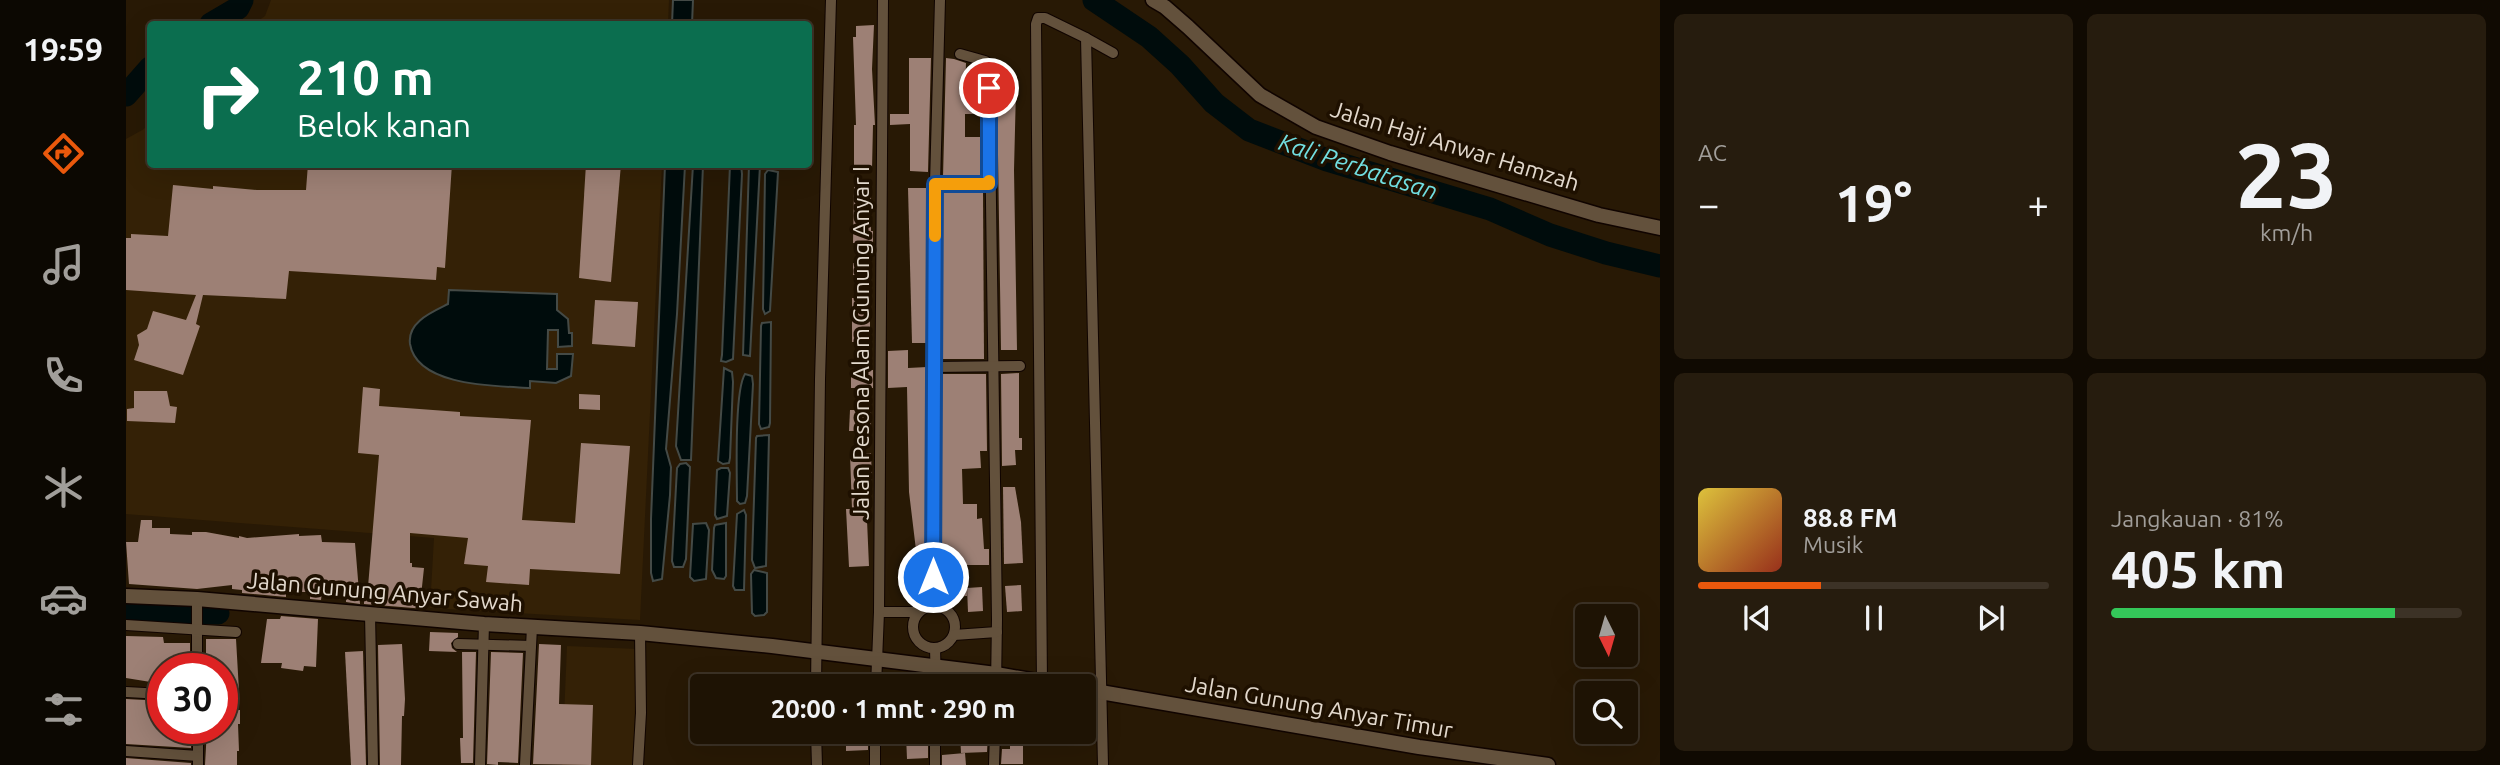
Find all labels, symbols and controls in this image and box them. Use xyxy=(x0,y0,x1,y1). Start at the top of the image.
text: 19:59 xyxy=(23,31,103,67)
icon: right xyxy=(182,49,273,140)
text: 210 m xyxy=(297,49,434,104)
pin xyxy=(959,58,1019,118)
icon: arrive xyxy=(970,69,1008,107)
street label: Jalan Haji Anwar Hamzah xyxy=(1328,96,1582,195)
text: Belok kanan xyxy=(297,107,471,143)
text: 23 xyxy=(2235,123,2338,225)
water label: Kali Perbatasan xyxy=(1275,128,1441,205)
icon: directions xyxy=(39,129,88,178)
text: AC xyxy=(1698,140,1727,165)
street label: Jalan Pesona Alam Gunung Anyar I xyxy=(848,166,873,520)
text: 19° xyxy=(1835,174,1912,232)
text: − xyxy=(1698,183,1719,225)
text: + xyxy=(2028,183,2049,225)
text: km/h xyxy=(2260,220,2313,245)
icon: music xyxy=(39,240,88,289)
icon: phone xyxy=(39,351,88,400)
icon: climate xyxy=(39,463,88,512)
text: 88.8 FM xyxy=(1803,503,1897,532)
text: Jangkauan · 81% xyxy=(2111,506,2283,531)
text: Musik xyxy=(1803,532,1863,557)
position arrow xyxy=(896,540,970,614)
text: 405 km xyxy=(2111,540,2285,598)
street label: Jalan Gunung Anyar Sawah xyxy=(246,567,524,616)
icon: car xyxy=(39,574,88,623)
icon: previous xyxy=(1738,599,1776,637)
icon: pause xyxy=(1855,599,1893,637)
icon: next xyxy=(1972,599,2010,637)
north arrow xyxy=(1575,604,1638,667)
map controls xyxy=(1575,604,1638,744)
speed limit sign: 30 xyxy=(147,653,238,744)
street label: Jalan Gunung Anyar Timur xyxy=(1183,671,1455,742)
button: search xyxy=(1575,681,1638,744)
icon: filters xyxy=(39,685,88,734)
text: 20:00 · 1 mnt · 290 m xyxy=(771,694,1015,723)

